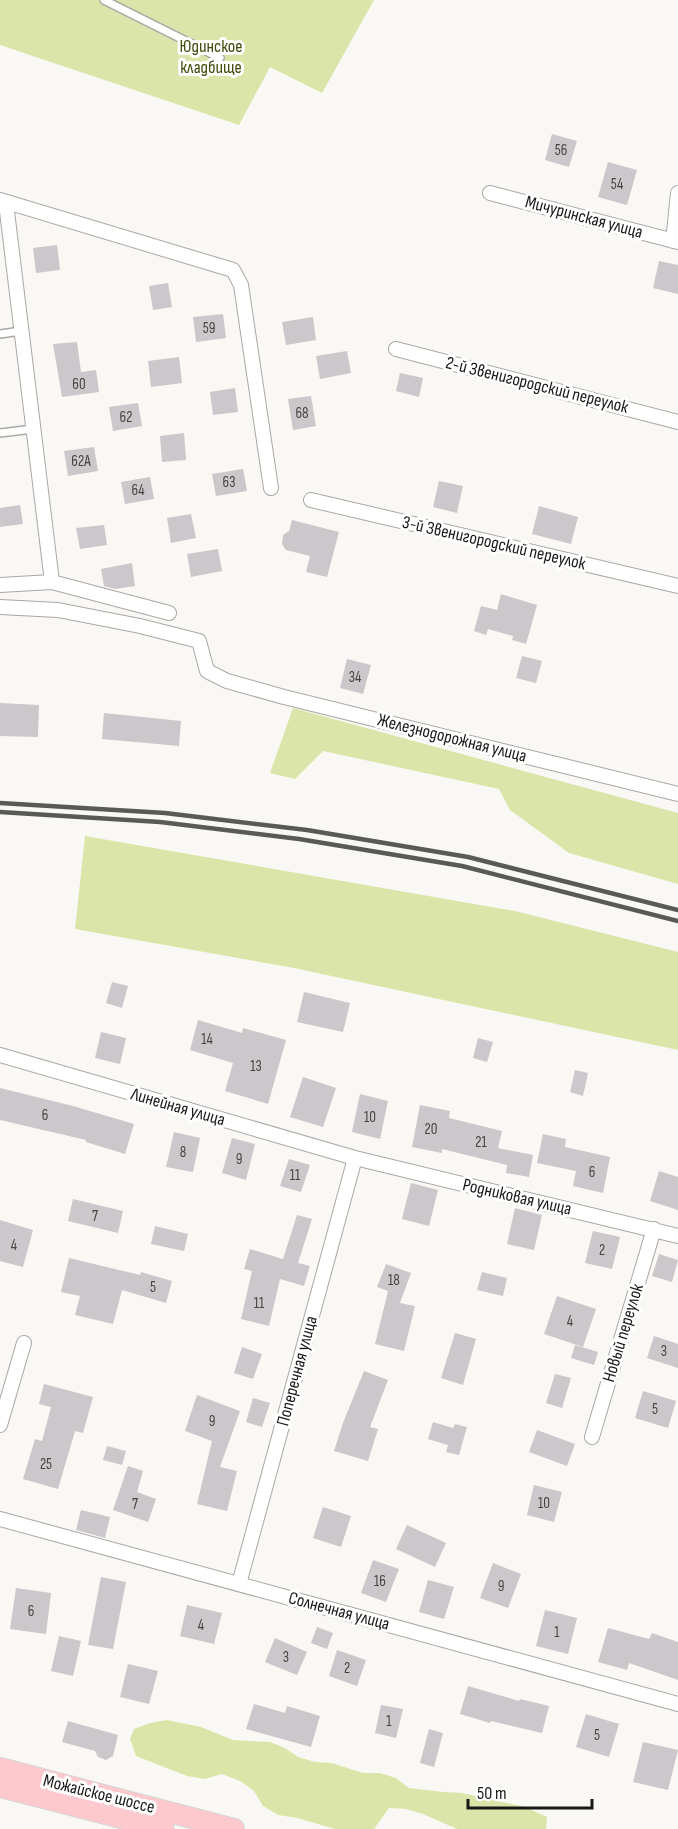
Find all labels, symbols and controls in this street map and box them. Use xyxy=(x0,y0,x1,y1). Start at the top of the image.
park label: Юдинское кладбище xyxy=(179,36,243,78)
house number: 56 xyxy=(555,141,567,160)
house number: 54 xyxy=(611,175,623,194)
street label: Мичуринская улица xyxy=(523,191,645,243)
house number: 59 xyxy=(203,319,215,338)
street label: 2-й Звенигородский переулок xyxy=(443,352,631,418)
house number: 60 xyxy=(72,375,86,394)
house number: 68 xyxy=(295,404,309,423)
house number: 62 xyxy=(120,408,132,427)
house number: 62А xyxy=(71,452,91,471)
house number: 63 xyxy=(223,473,235,492)
house number: 64 xyxy=(131,481,145,500)
street label: 3-й Звенигородский переулок xyxy=(400,512,588,574)
house number: 34 xyxy=(349,668,361,687)
street label: Железнодорожная улица xyxy=(375,709,529,767)
house number: 14 xyxy=(201,1030,213,1049)
house number: 13 xyxy=(250,1057,262,1076)
street label: Линейная улица xyxy=(128,1083,228,1130)
house number: 6 xyxy=(42,1106,48,1125)
house number: 10 xyxy=(364,1108,376,1127)
house number: 20 xyxy=(425,1120,437,1139)
house number: 21 xyxy=(475,1133,487,1152)
house number: 8 xyxy=(180,1143,186,1162)
house number: 9 xyxy=(236,1150,242,1169)
house number: 6 xyxy=(589,1163,595,1182)
house number: 11 xyxy=(290,1166,301,1185)
street label: Родниковая улица xyxy=(461,1174,574,1220)
house number: 7 xyxy=(92,1207,98,1226)
house number: 4 xyxy=(11,1236,17,1255)
house number: 2 xyxy=(599,1241,605,1260)
house number: 18 xyxy=(388,1271,400,1290)
house number: 5 xyxy=(150,1278,156,1297)
street label: Новый переулок xyxy=(598,1281,648,1385)
house number: 11 xyxy=(254,1294,265,1313)
house number: 4 xyxy=(567,1312,573,1331)
street label: Поперечная улица xyxy=(272,1314,322,1428)
house number: 3 xyxy=(661,1342,667,1361)
house number: 5 xyxy=(652,1400,658,1419)
house number: 9 xyxy=(209,1412,215,1431)
house number: 25 xyxy=(40,1455,52,1474)
house number: 10 xyxy=(538,1494,550,1513)
house number: 7 xyxy=(132,1495,138,1514)
house number: 16 xyxy=(374,1572,386,1591)
house number: 9 xyxy=(498,1577,504,1596)
street label: Солнечная улица xyxy=(286,1587,392,1635)
house number: 6 xyxy=(28,1602,34,1621)
house number: 4 xyxy=(198,1616,204,1635)
house number: 1 xyxy=(554,1623,560,1642)
house number: 3 xyxy=(283,1648,289,1667)
house number: 2 xyxy=(344,1659,350,1678)
house number: 1 xyxy=(386,1712,392,1731)
house number: 5 xyxy=(594,1726,600,1745)
street label: Можайское шоссе xyxy=(41,1770,157,1818)
scale bar xyxy=(468,1772,592,1810)
text: 50 m xyxy=(477,1783,507,1804)

